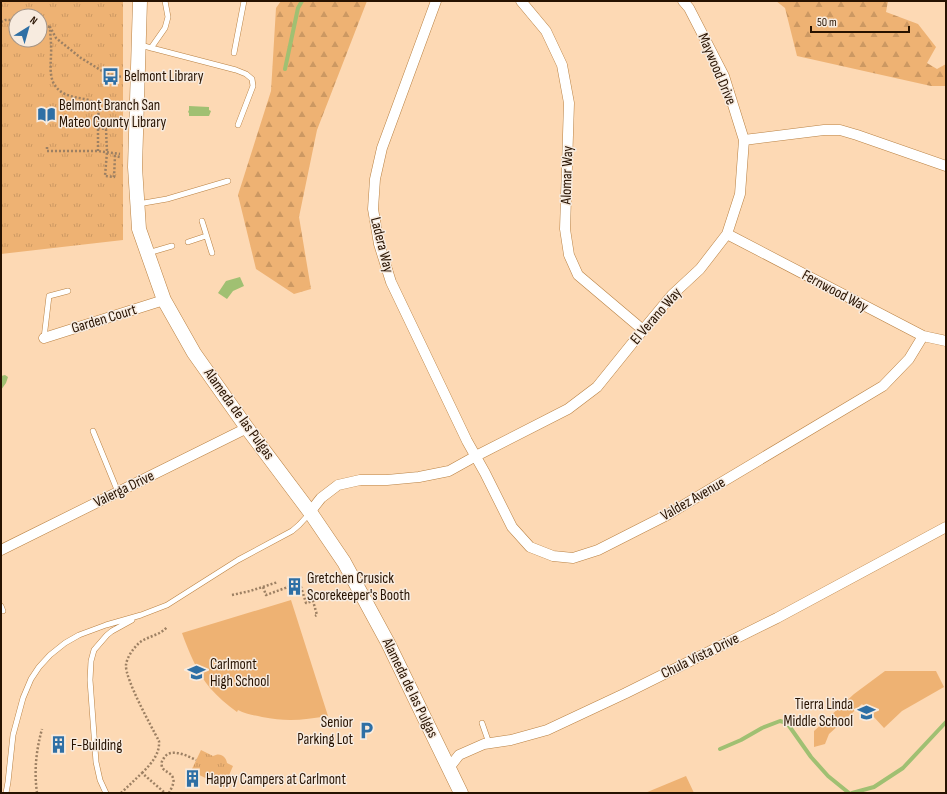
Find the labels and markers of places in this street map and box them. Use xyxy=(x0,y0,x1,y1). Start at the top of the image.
bus stop icon: Belmont Library xyxy=(101,66,121,86)
place label: Belmont Library xyxy=(124,67,204,86)
place label: Belmont Branch San Mateo County Library xyxy=(59,96,167,132)
library icon: Belmont Branch San Mateo County Library xyxy=(36,104,56,124)
place label: Gretchen Crusick Scorekeeper's Booth xyxy=(307,569,410,605)
building icon: Gretchen Crusick Scorekeeper's Booth xyxy=(284,577,304,597)
place label: Carlmont High School xyxy=(210,655,269,691)
school or university icon: Carlmont High School xyxy=(187,663,207,683)
place label: Tierra Linda Middle School xyxy=(784,695,853,731)
school or university icon: Tierra Linda Middle School xyxy=(856,703,876,723)
place label: Senior Parking Lot xyxy=(297,713,354,749)
parking icon: Senior Parking Lot xyxy=(356,721,376,741)
building icon: F-Building xyxy=(48,735,68,755)
place label: F-Building xyxy=(71,736,122,755)
building icon: Happy Campers at Carlmont xyxy=(183,769,203,789)
place label: Happy Campers at Carlmont xyxy=(206,770,346,789)

